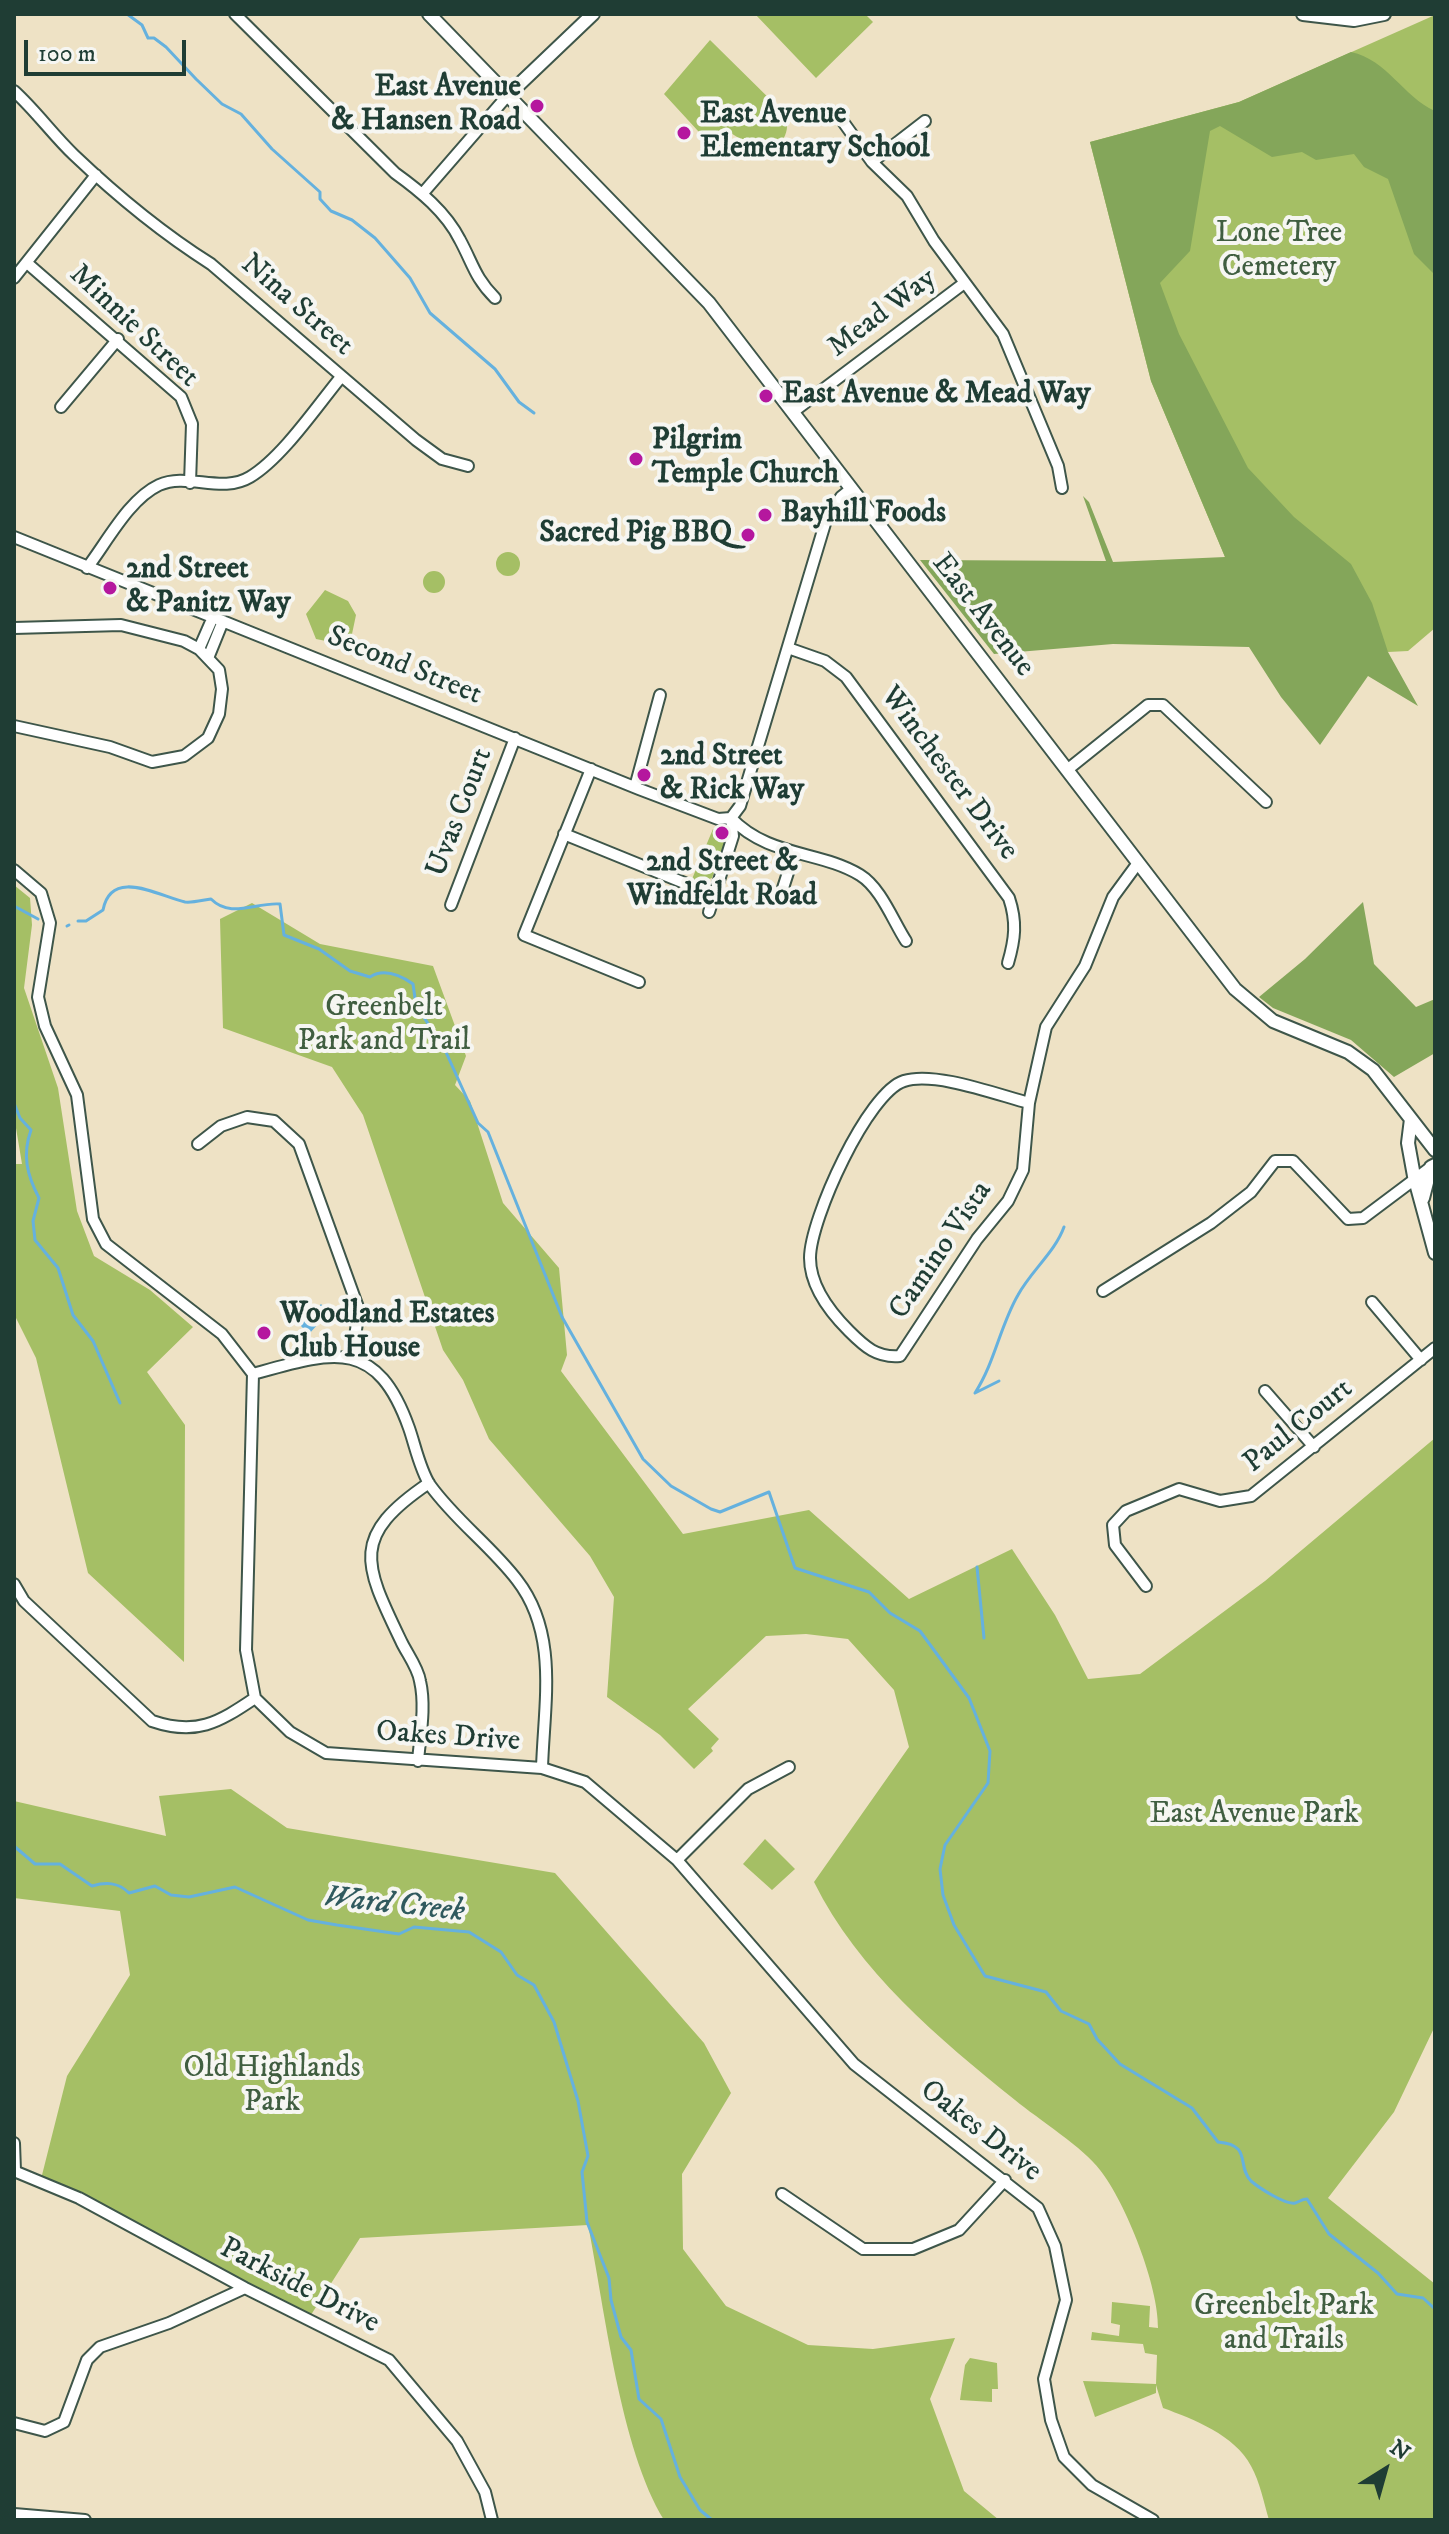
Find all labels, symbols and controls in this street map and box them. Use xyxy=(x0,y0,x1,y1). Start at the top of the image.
scale bar xyxy=(28,24,190,74)
text: 100 m xyxy=(38,39,96,69)
place label: East Avenue & Hansen Road xyxy=(331,71,521,142)
marker: East Avenue & Hansen Road xyxy=(528,97,546,115)
place label: East Avenue Elementary School xyxy=(700,98,929,168)
marker: East Avenue Elementary School xyxy=(675,124,693,142)
park label: Lone Tree Cemetery xyxy=(1216,217,1342,288)
street label: Nina Street xyxy=(232,247,360,365)
street label: Minnie Street xyxy=(61,258,205,396)
street label: Mead Way xyxy=(822,262,944,366)
place label: East Avenue & Mead Way xyxy=(782,378,1091,414)
marker: East Avenue & Mead Way xyxy=(757,387,775,405)
place label: Pilgrim Temple Church xyxy=(652,424,839,494)
marker: Pilgrim Temple Church xyxy=(627,450,645,468)
place label: Bayhill Foods xyxy=(781,497,946,533)
marker: Bayhill Foods xyxy=(756,506,774,524)
place label: Sacred Pig BBQ xyxy=(539,517,732,553)
marker: Sacred Pig BBQ xyxy=(739,526,757,544)
street label: East Avenue xyxy=(923,547,1041,685)
place label: 2nd Street & Panitz Way xyxy=(126,553,291,624)
marker: 2nd Street & Panitz Way xyxy=(101,579,119,597)
street label: Second Street xyxy=(321,620,487,714)
street label: Winchester Drive xyxy=(871,680,1025,868)
place label: 2nd Street & Rick Way xyxy=(660,740,804,810)
street label: Uvas Court xyxy=(420,743,502,883)
marker: 2nd Street & Rick Way xyxy=(635,766,653,784)
marker: 2nd Street & Windfeldt Road xyxy=(713,824,731,842)
place label: 2nd Street & Windfeldt Road xyxy=(627,846,817,916)
park label: Greenbelt Park and Trail xyxy=(298,991,470,1062)
street label: Camino Vista xyxy=(883,1175,1001,1327)
place label: Woodland Estates Club House xyxy=(280,1298,495,1368)
marker: Woodland Estates Club House xyxy=(255,1324,273,1342)
street label: Paul Court xyxy=(1237,1372,1361,1482)
street label: Oakes Drive xyxy=(375,1715,521,1761)
park label: East Avenue Park xyxy=(1149,1798,1359,1834)
water label: Ward Creek xyxy=(321,1879,467,1933)
park label: Old Highlands Park xyxy=(183,2052,361,2122)
street label: Oakes Drive xyxy=(912,2073,1048,2191)
street label: Parkside Drive xyxy=(213,2231,385,2343)
park label: Greenbelt Park and Trails xyxy=(1194,2290,1374,2360)
north arrow xyxy=(1345,2430,1425,2510)
text: N xyxy=(1384,2434,1415,2467)

